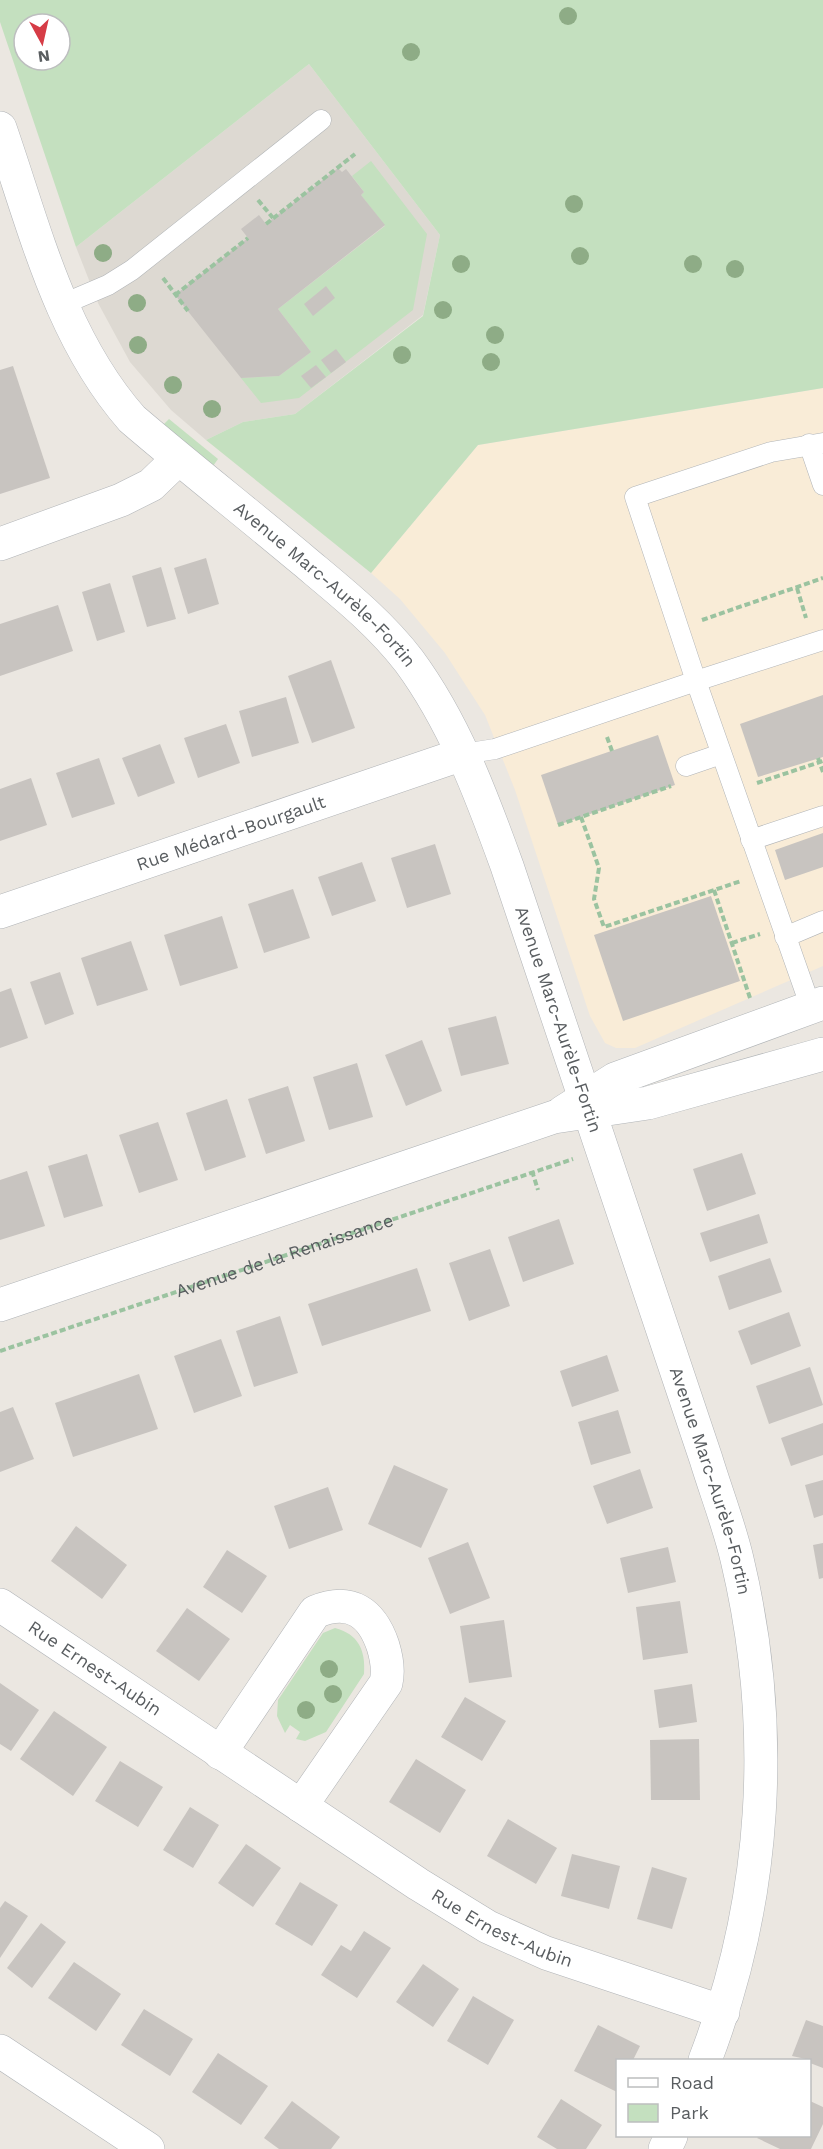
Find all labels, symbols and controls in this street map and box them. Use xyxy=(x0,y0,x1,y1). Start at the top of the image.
north arrow xyxy=(12,12,72,72)
text: N xyxy=(37,46,51,67)
street label: Avenue Marc-Aurèle-Fortin xyxy=(230,497,420,671)
street label: Rue Médard-Bourgault xyxy=(134,791,328,875)
street label: Avenue Marc-Aurèle-Fortin xyxy=(511,903,607,1135)
street label: Avenue de la Renaissance xyxy=(173,1209,396,1301)
street label: Avenue Marc-Aurèle-Fortin xyxy=(666,1364,755,1596)
street label: Rue Ernest-Aubin xyxy=(25,1616,166,1720)
street label: Rue Ernest-Aubin xyxy=(428,1884,576,1971)
legend xyxy=(616,2059,811,2137)
text: Road xyxy=(670,2072,714,2093)
text: Park xyxy=(670,2102,709,2123)

